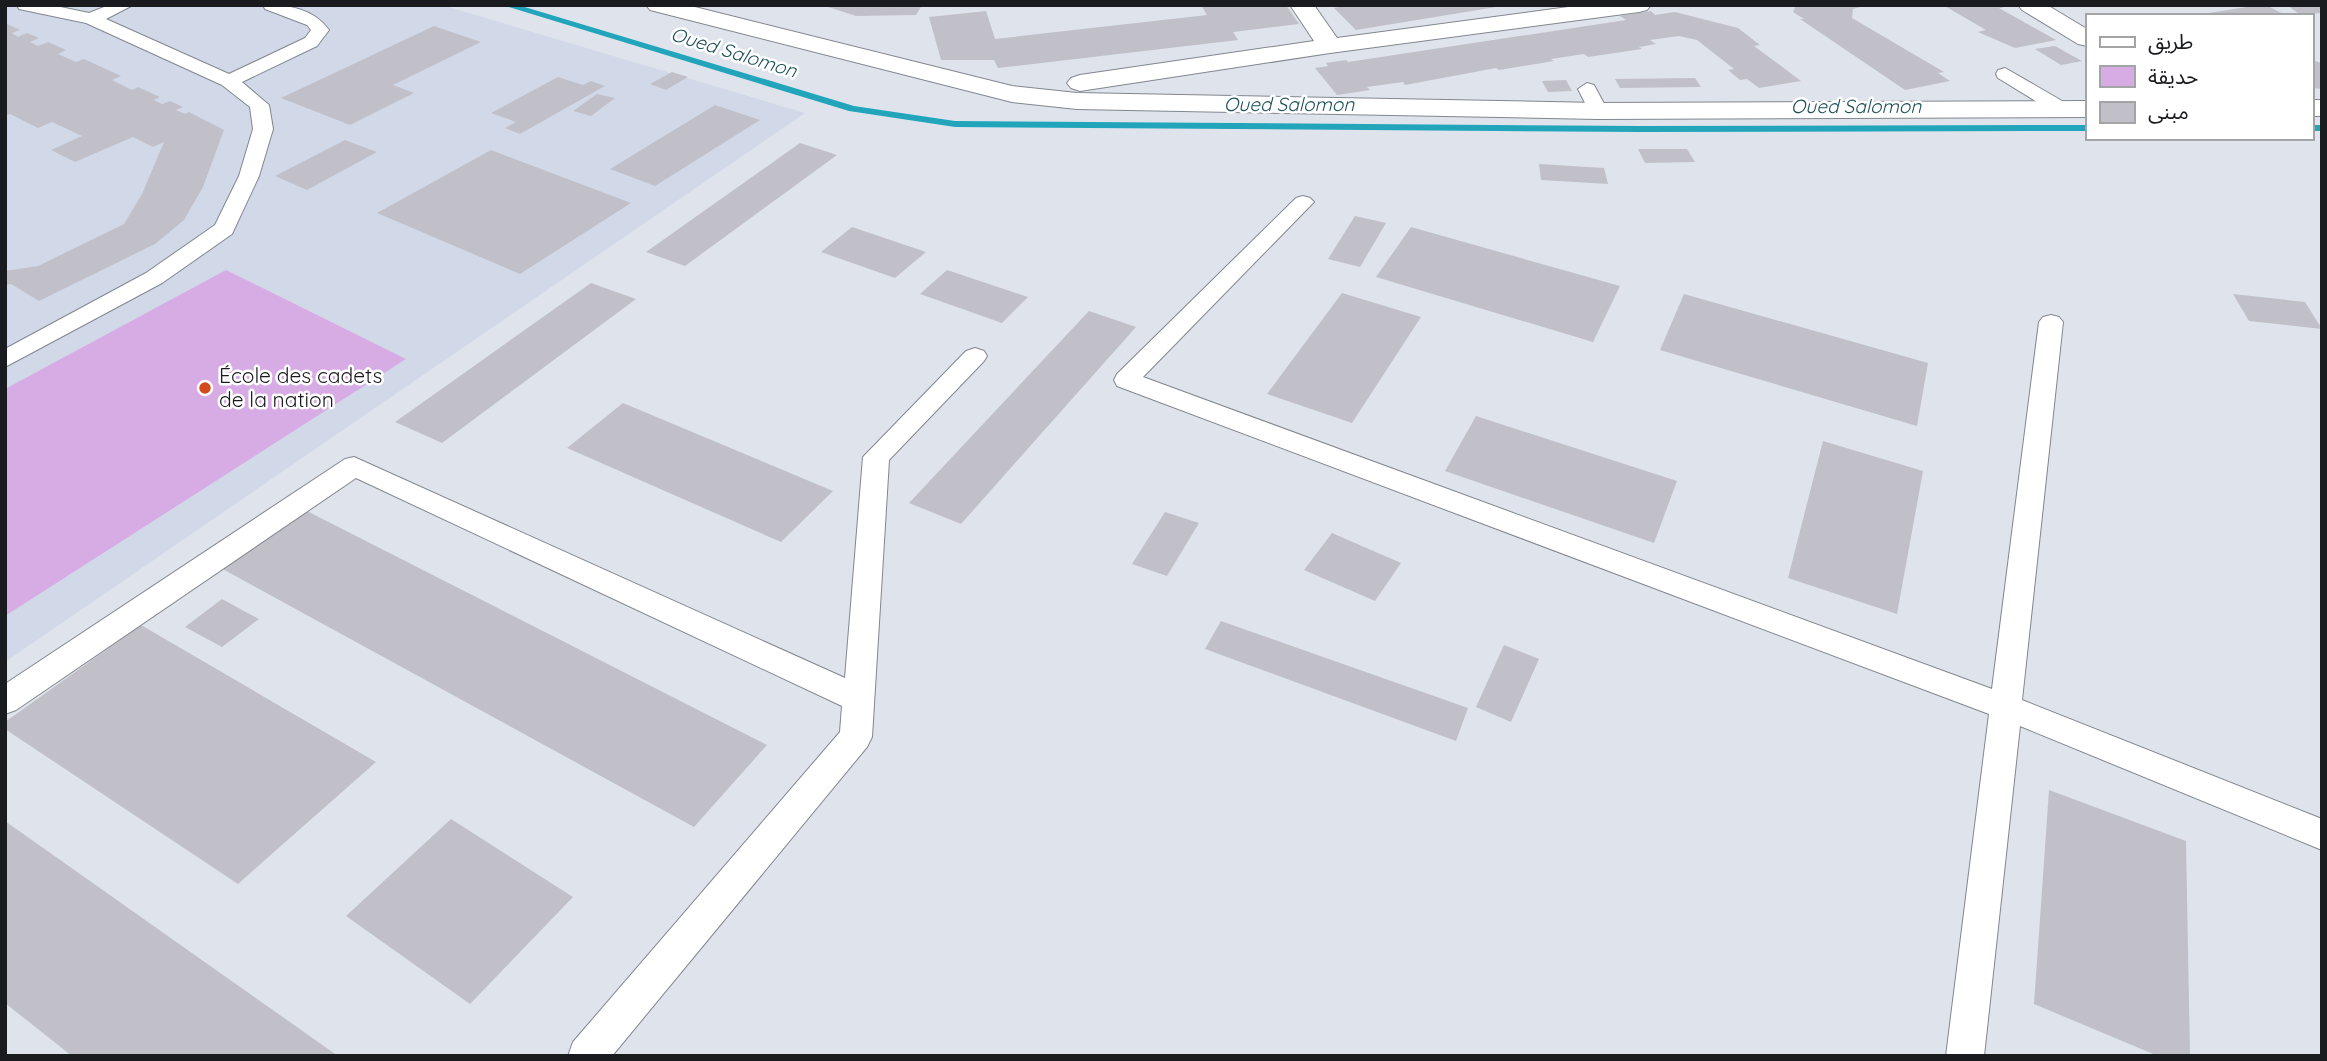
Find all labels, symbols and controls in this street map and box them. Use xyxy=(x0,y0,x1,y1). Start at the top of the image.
legend xyxy=(2086,14,2313,140)
water label: Oued Salomon xyxy=(668,21,801,83)
text: طريق xyxy=(2148,28,2193,55)
text: حديقة xyxy=(2148,63,2198,89)
water label: Oued Salomon xyxy=(1224,92,1355,116)
water label: Oued Salomon xyxy=(1791,94,1922,118)
text: مبنى xyxy=(2148,98,2189,124)
place label: École des cadets de la nation xyxy=(219,362,382,412)
marker: École des cadets de la nation xyxy=(197,380,213,396)

